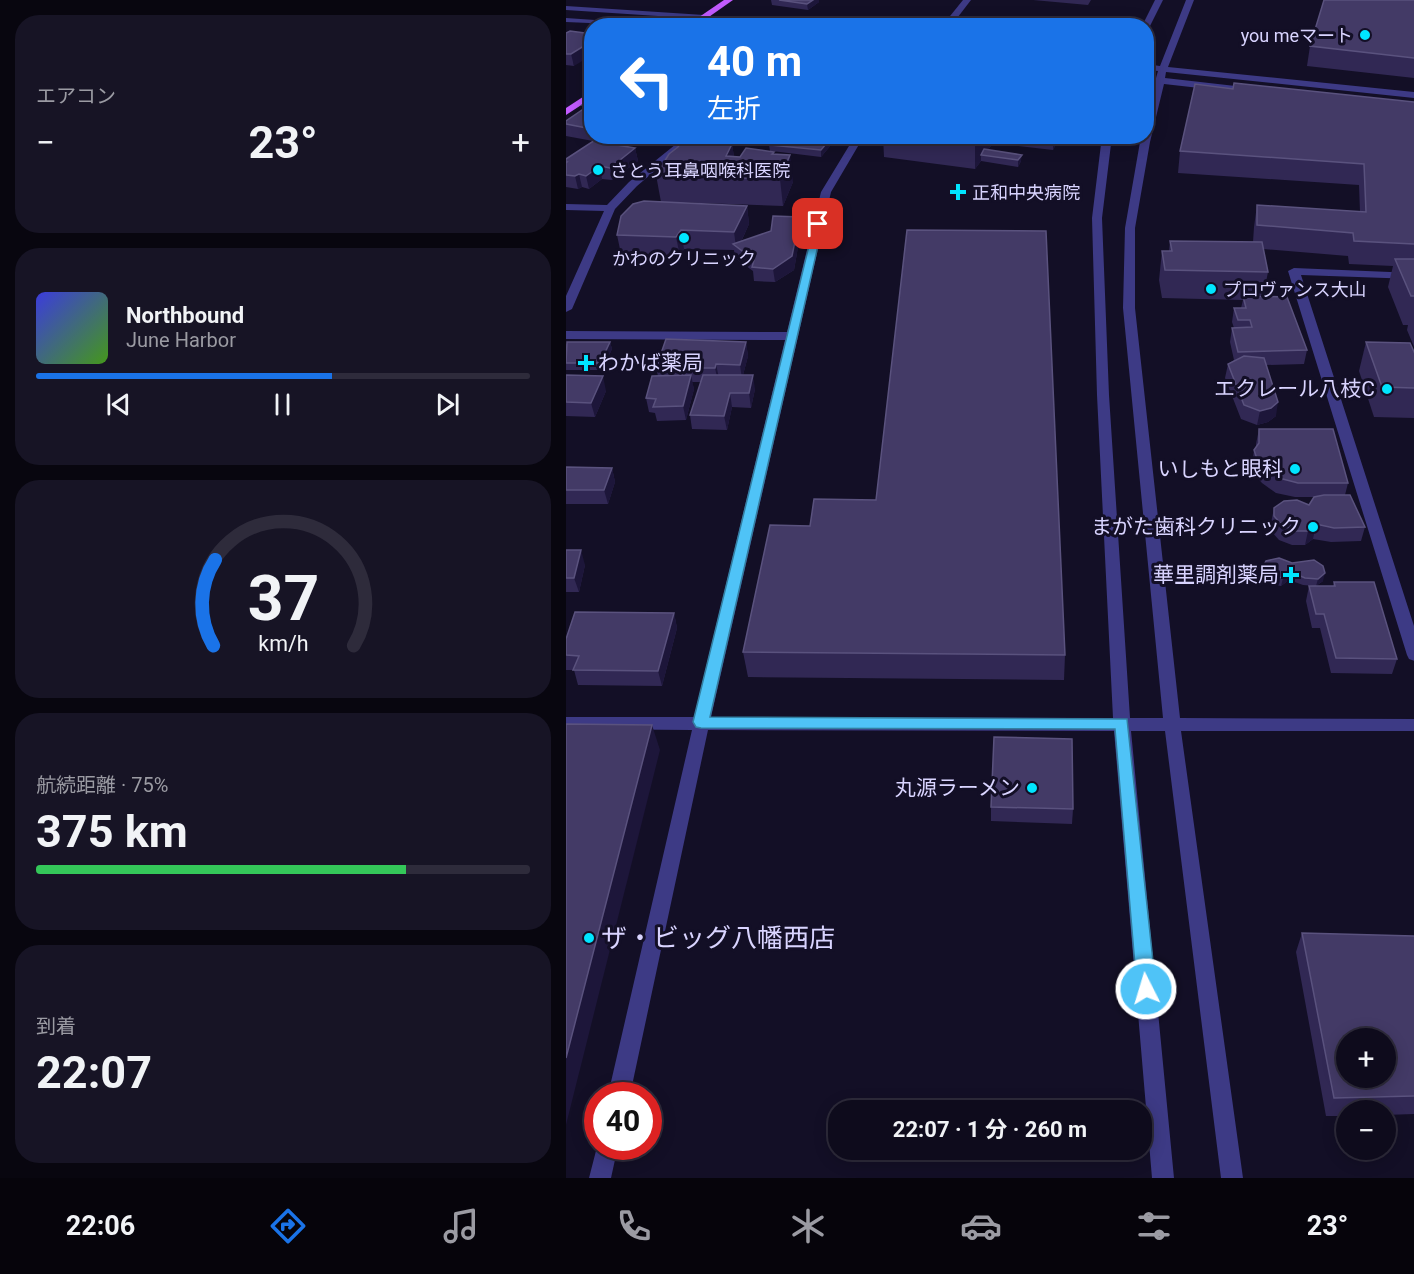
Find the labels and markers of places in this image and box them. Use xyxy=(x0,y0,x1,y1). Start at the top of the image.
place label: you meマート xyxy=(1241,25,1353,46)
marker: you meマート xyxy=(1358,28,1372,42)
place label: さとう耳鼻咽喉科医院 xyxy=(610,160,790,181)
marker: さとう耳鼻咽喉科医院 xyxy=(591,163,605,177)
place label: 正和中央病院 xyxy=(972,182,1080,203)
marker: 正和中央病院 xyxy=(949,183,967,201)
pin xyxy=(792,198,843,249)
marker: かわのクリニック xyxy=(677,231,691,245)
place label: かわのクリニック xyxy=(612,248,756,269)
place label: プロヴァンス大山 xyxy=(1223,279,1367,300)
marker: プロヴァンス大山 xyxy=(1204,282,1218,296)
place label: わかば薬局 xyxy=(598,351,703,375)
marker: わかば薬局 xyxy=(579,356,593,370)
place label: エクレール八枝C xyxy=(1214,377,1375,401)
marker: エクレール八枝C xyxy=(1380,382,1394,396)
place label: いしもと眼科 xyxy=(1157,457,1283,481)
marker: いしもと眼科 xyxy=(1288,462,1302,476)
place label: まがた歯科クリニック xyxy=(1091,515,1301,539)
marker: まがた歯科クリニック xyxy=(1306,520,1320,534)
place label: 華里調剤薬局 xyxy=(1153,563,1279,587)
marker: 華里調剤薬局 xyxy=(1284,568,1298,582)
place label: 丸源ラーメン xyxy=(895,776,1020,800)
marker: 丸源ラーメン xyxy=(1025,781,1039,795)
place label: ザ・ビッグ八幡西店 xyxy=(601,923,835,953)
marker: ザ・ビッグ八幡西店 xyxy=(582,931,596,945)

